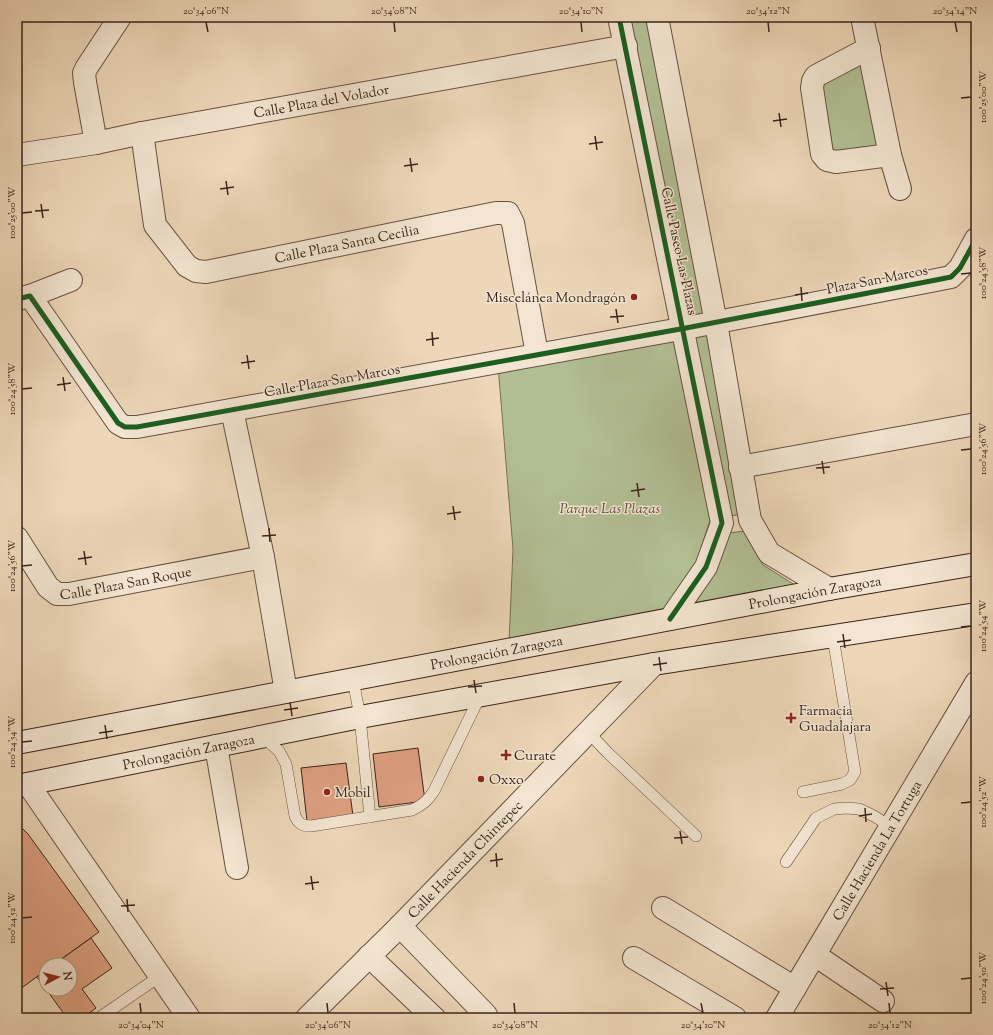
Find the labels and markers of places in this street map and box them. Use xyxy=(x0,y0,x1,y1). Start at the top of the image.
place label: Miscelánea Mondragón xyxy=(486,289,626,309)
marker: Miscelánea Mondragón xyxy=(629,292,639,302)
place label: Farmacia Guadalajara xyxy=(799,702,872,738)
marker: Farmacia Guadalajara xyxy=(786,713,796,723)
place label: Curate xyxy=(514,747,556,767)
marker: Curate xyxy=(501,750,511,760)
place label: Oxxo xyxy=(489,771,524,791)
marker: Oxxo xyxy=(476,774,486,784)
place label: Mobil xyxy=(335,784,371,804)
marker: Mobil xyxy=(322,787,332,797)

